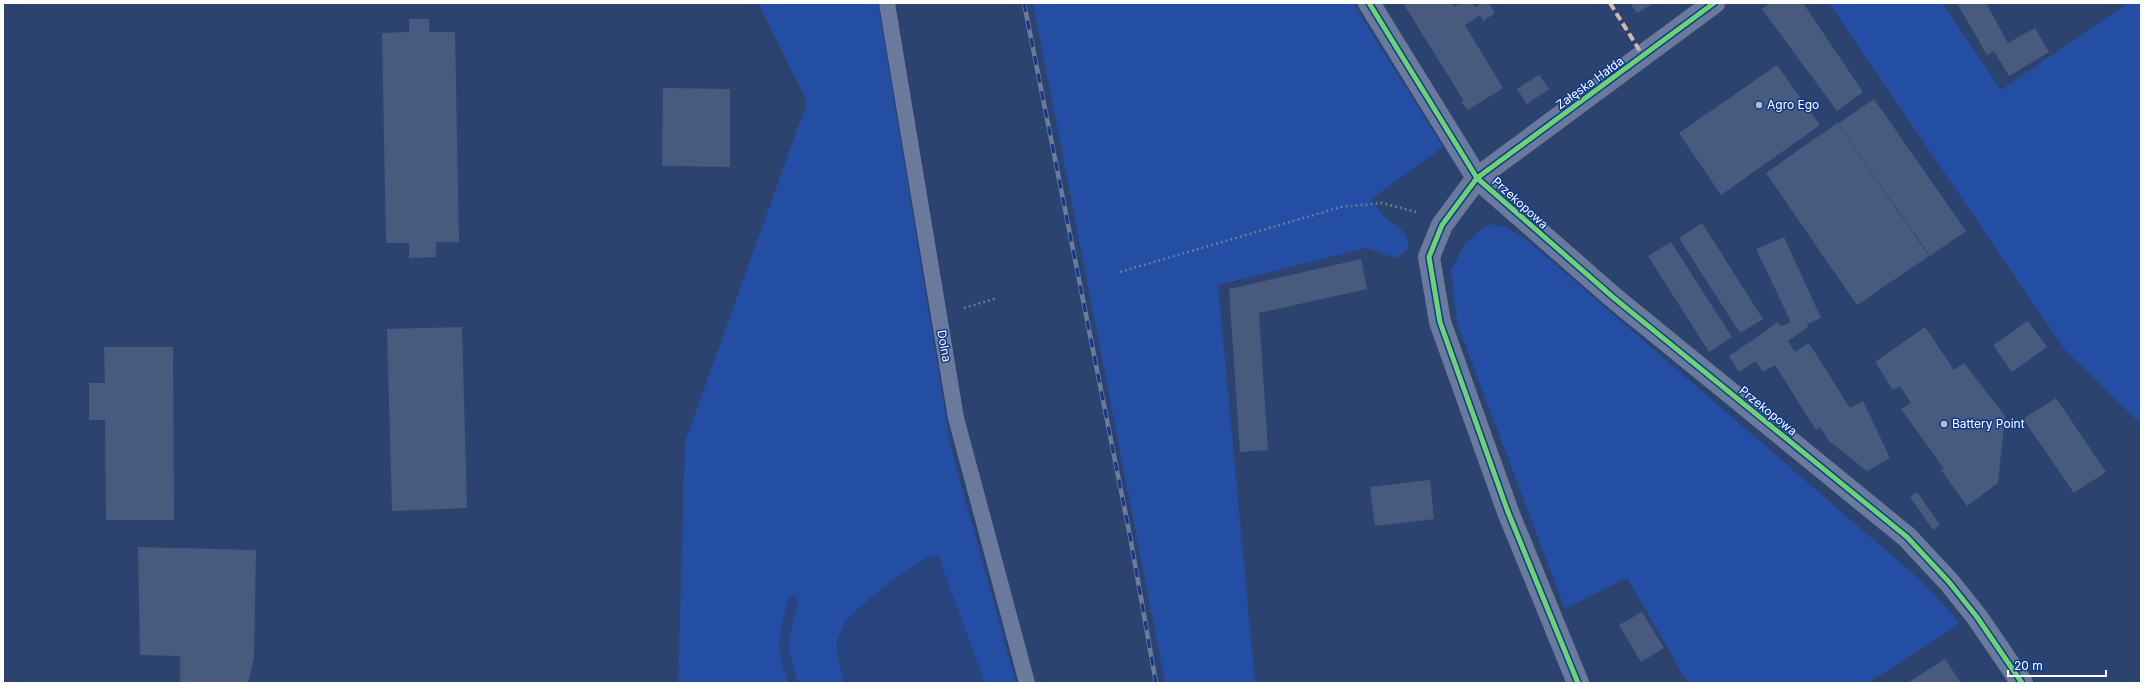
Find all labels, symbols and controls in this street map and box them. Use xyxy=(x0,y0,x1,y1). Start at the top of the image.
street label: Załęska Hałda xyxy=(1553,53,1626,112)
place label: Agro Ego xyxy=(1767,97,1819,112)
marker: Agro Ego xyxy=(1754,100,1764,110)
street label: Przekopowa xyxy=(1489,174,1551,232)
street label: Dolna xyxy=(934,329,955,363)
street label: Przekopowa xyxy=(1736,383,1800,438)
place label: Battery Point xyxy=(1952,416,2025,431)
marker: Battery Point xyxy=(1939,419,1949,429)
scale bar xyxy=(2008,652,2106,678)
text: 20 m xyxy=(2014,658,2043,673)

